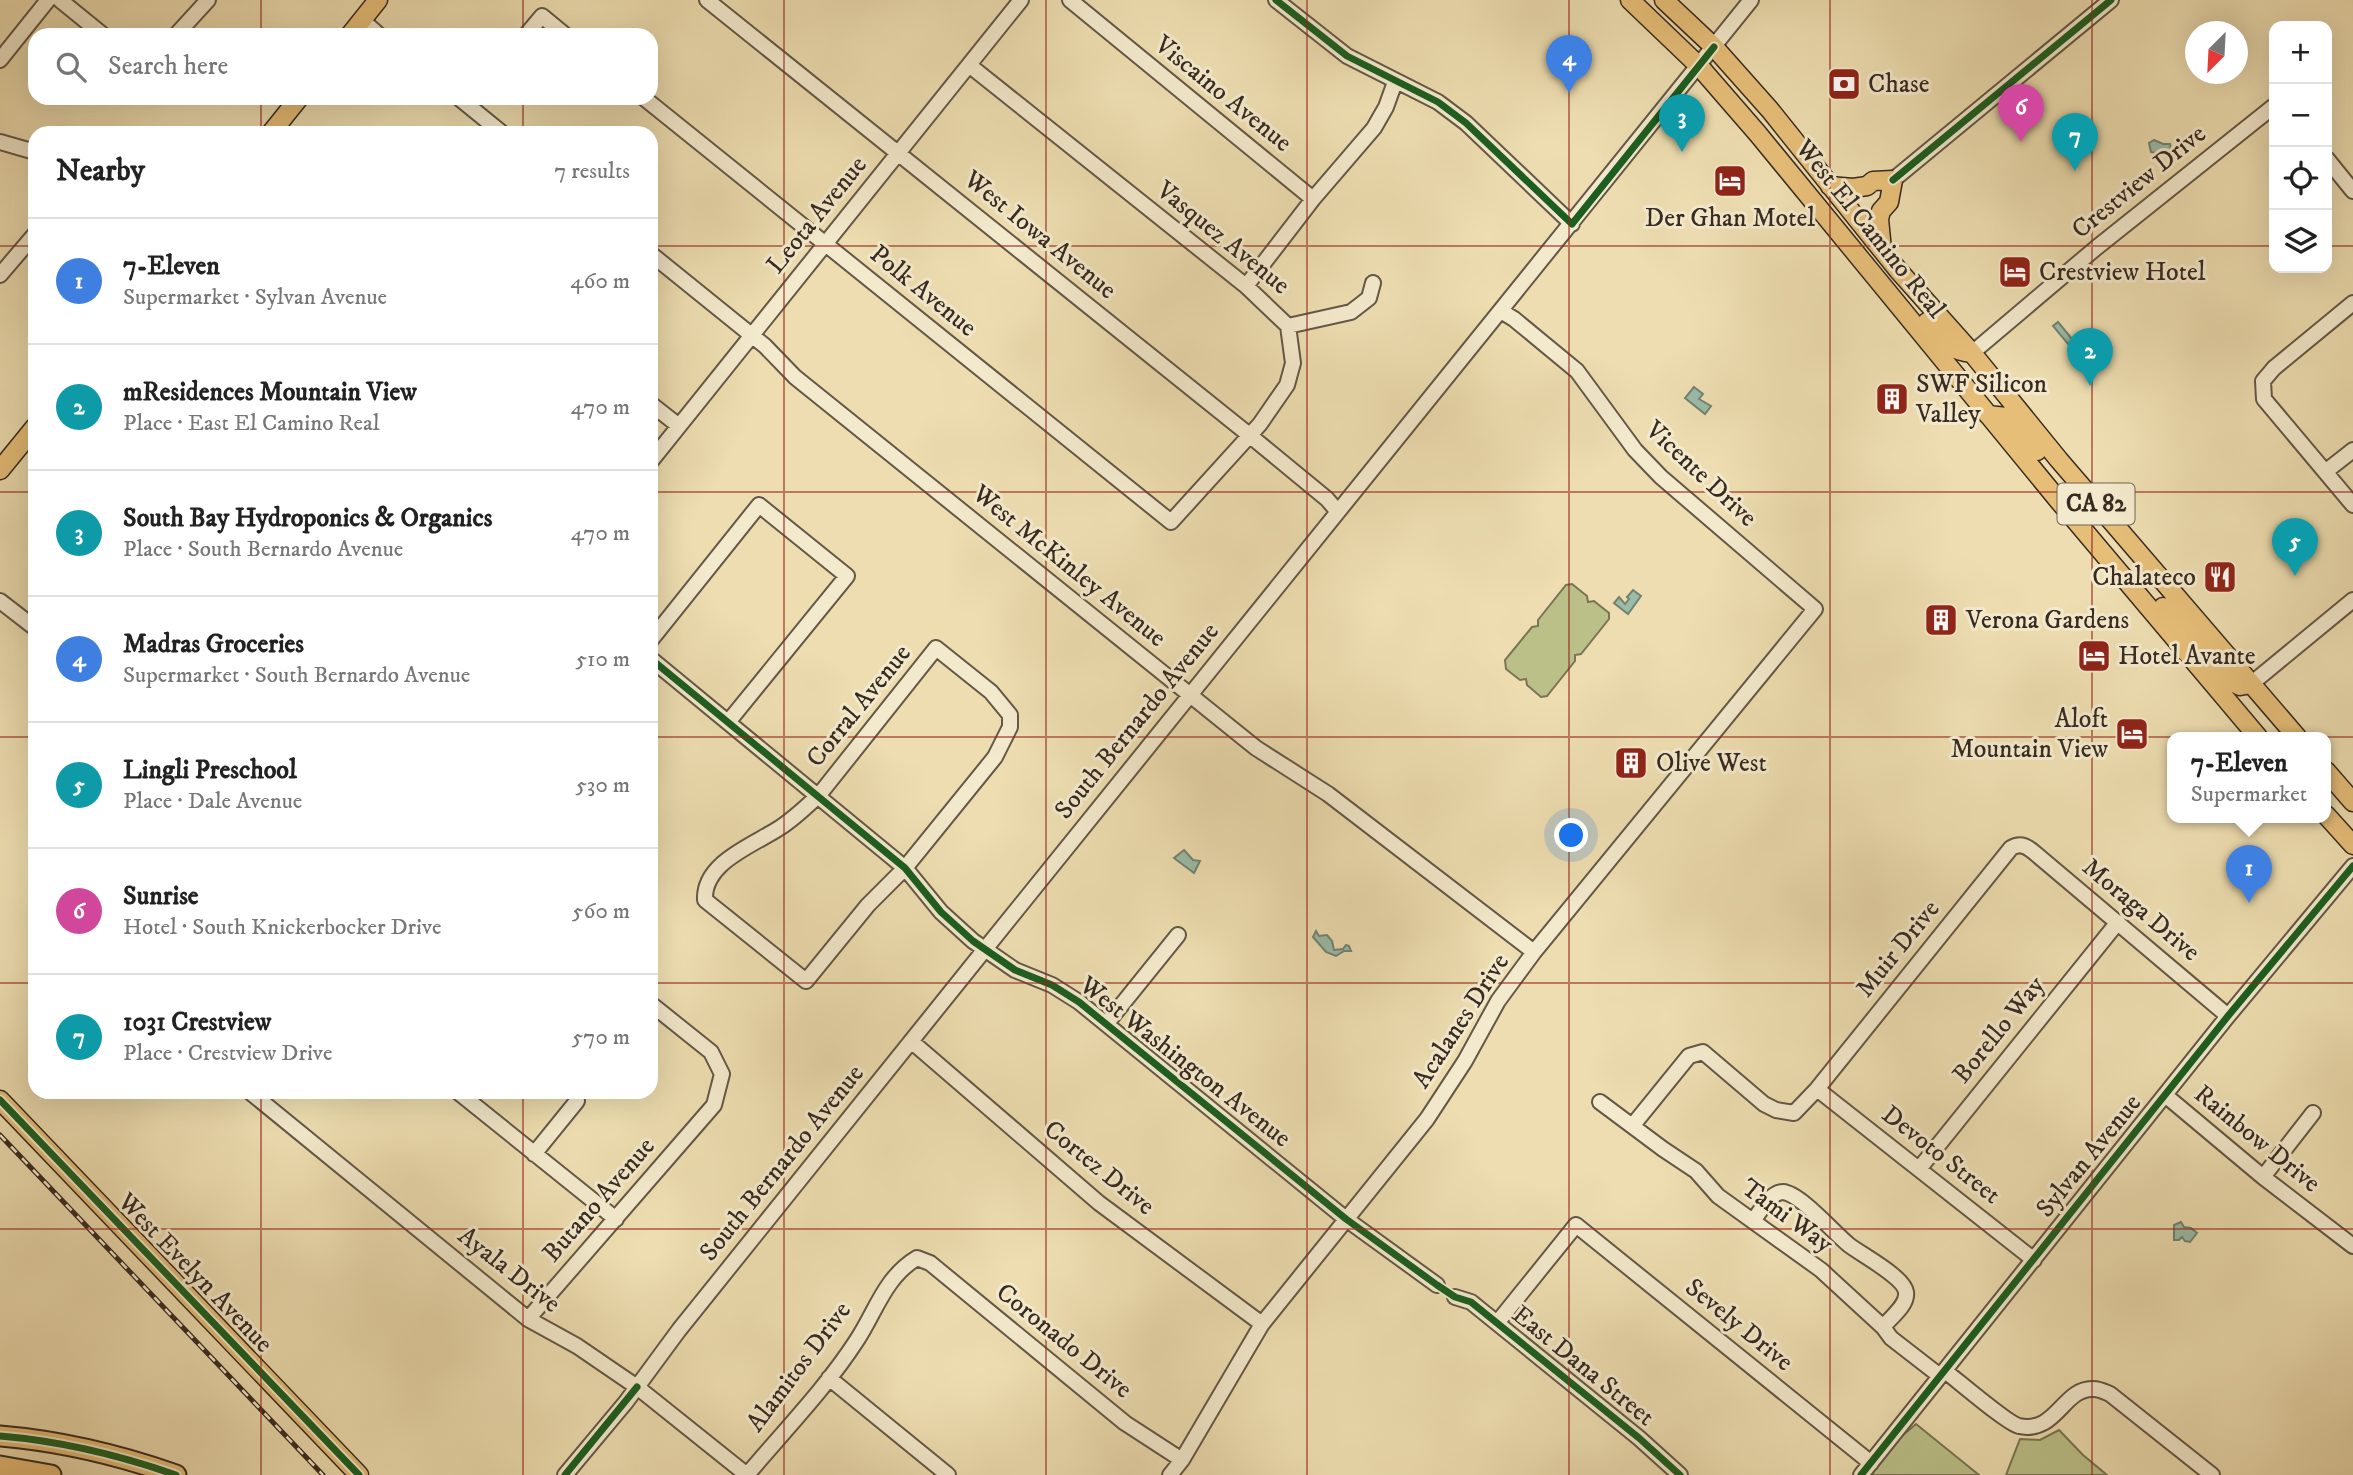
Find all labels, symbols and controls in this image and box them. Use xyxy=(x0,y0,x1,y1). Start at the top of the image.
north arrow xyxy=(2185,21,2248,84)
map controls xyxy=(2269,21,2332,273)
button: + xyxy=(2269,21,2332,84)
search box xyxy=(28,28,658,105)
street label: Viscaino Avenue xyxy=(1147,28,1298,159)
pin: 4 xyxy=(1546,35,1592,93)
icon: search xyxy=(52,48,90,86)
text: Search here xyxy=(108,50,228,83)
bank icon: Chase xyxy=(1825,65,1863,103)
place label: Chase xyxy=(1868,68,1929,101)
pin: 6 xyxy=(1998,84,2044,142)
button: − xyxy=(2269,84,2332,147)
pin: 3 xyxy=(1659,94,1705,152)
pin: 7 xyxy=(2052,113,2098,171)
street label: Crestview Drive xyxy=(2065,118,2213,246)
street label: West El Camino Real xyxy=(1787,132,1952,325)
button: locate xyxy=(2269,147,2332,210)
street label: Leota Avenue xyxy=(759,149,875,281)
text: Nearby xyxy=(56,153,145,190)
text: 7 results xyxy=(554,157,630,186)
hotel icon: Der Ghan Motel xyxy=(1711,162,1749,200)
street label: West Iowa Avenue xyxy=(956,163,1123,307)
street label: Vasquez Avenue xyxy=(1149,173,1297,302)
place label: Der Ghan Motel xyxy=(1645,202,1815,235)
button: layers xyxy=(2269,210,2332,273)
street label: Polk Avenue xyxy=(863,238,983,344)
text: 7-Eleven xyxy=(123,250,220,283)
hotel icon: Crestview Hotel xyxy=(1996,253,2034,291)
place label: Crestview Hotel xyxy=(2039,256,2206,289)
text: 1 xyxy=(75,267,83,296)
text: 460 m xyxy=(570,267,630,296)
text: Supermarket · Sylvan Avenue xyxy=(123,283,387,312)
pin: 2 xyxy=(2067,328,2113,386)
place label: SWF Silicon Valley xyxy=(1915,368,2048,431)
text: mResidences Mountain View xyxy=(123,376,417,409)
building icon: SWF Silicon Valley xyxy=(1873,380,1911,418)
text: 2 xyxy=(73,393,85,422)
text: 470 m xyxy=(571,393,630,422)
text: Place · East El Camino Real xyxy=(123,409,380,438)
street label: Vicente Drive xyxy=(1637,413,1764,534)
street label: West McKinley Avenue xyxy=(964,477,1173,654)
road number: CA 82 xyxy=(2058,484,2134,524)
text: South Bay Hydroponics & Organics xyxy=(123,502,492,535)
pin: 5 xyxy=(2272,518,2318,576)
text: 3 xyxy=(75,519,83,548)
text: 470 m xyxy=(571,519,630,548)
text: Place · South Bernardo Avenue xyxy=(123,535,403,564)
restaurant icon: Chalateco xyxy=(2201,558,2239,596)
place label: Chalateco xyxy=(2092,561,2196,594)
building icon: Verona Gardens xyxy=(1922,601,1960,639)
place label: Verona Gardens xyxy=(1965,604,2129,637)
street label: South Bernardo Avenue xyxy=(1048,616,1226,826)
text: Madras Groceries xyxy=(123,628,304,661)
hotel icon: Hotel Avante xyxy=(2075,637,2113,675)
street label: Corral Avenue xyxy=(799,638,919,774)
place label: Hotel Avante xyxy=(2118,640,2256,673)
text: 4 xyxy=(72,645,86,674)
text: 510 m xyxy=(576,645,630,674)
text: Supermarket · South Bernardo Avenue xyxy=(123,661,470,690)
place label: Aloft Mountain View xyxy=(1950,703,2108,766)
hotel icon: Aloft Mountain View xyxy=(2113,715,2151,753)
popup xyxy=(2167,732,2331,823)
building icon: Olive West xyxy=(1612,744,1650,782)
place label: Olive West xyxy=(1656,747,1767,780)
text: 7-Eleven xyxy=(2191,747,2288,780)
text: Lingli Preschool xyxy=(123,754,297,787)
text: 5 xyxy=(73,771,85,800)
text: 530 m xyxy=(575,771,630,800)
text: Supermarket xyxy=(2191,780,2307,809)
text: Place · Dale Avenue xyxy=(123,787,302,816)
your location xyxy=(1554,818,1588,852)
pin: 1 xyxy=(2226,845,2272,903)
street label: Moraga Drive xyxy=(2075,851,2207,969)
text: Sunrise xyxy=(123,880,199,913)
street label: Muir Drive xyxy=(1849,894,1947,1004)
text: 6 xyxy=(73,897,85,926)
text: 560 m xyxy=(572,897,630,926)
text: Hotel · South Knickerbocker Drive xyxy=(123,913,442,942)
street label: Acalanes Drive xyxy=(1405,947,1517,1095)
street label: West Washington Avenue xyxy=(1072,968,1297,1155)
street label: Borello Way xyxy=(1946,969,2053,1090)
text: 1031 Crestview xyxy=(123,1006,271,1039)
text: 7 xyxy=(73,1023,85,1052)
text: 570 m xyxy=(572,1023,630,1052)
text: Place · Crestview Drive xyxy=(123,1039,332,1068)
street label: South Bernardo Avenue xyxy=(693,1058,871,1268)
street label: Rainbow Drive xyxy=(2187,1078,2327,1200)
street label: Sylvan Avenue xyxy=(2029,1088,2149,1224)
street label: Devoto Street xyxy=(1875,1098,2007,1212)
street label: Cortez Drive xyxy=(1037,1113,1161,1223)
street label: Butano Avenue xyxy=(536,1131,662,1269)
street label: Tami Way xyxy=(1735,1172,1840,1261)
street label: West Evelyn Avenue xyxy=(110,1185,280,1360)
street label: Ayala Drive xyxy=(451,1220,567,1320)
street label: Sevely Drive xyxy=(1678,1271,1800,1379)
street label: Coronado Drive xyxy=(989,1276,1139,1406)
street label: Alamitos Drive xyxy=(739,1295,859,1439)
street label: East Dana Street xyxy=(1505,1298,1661,1434)

